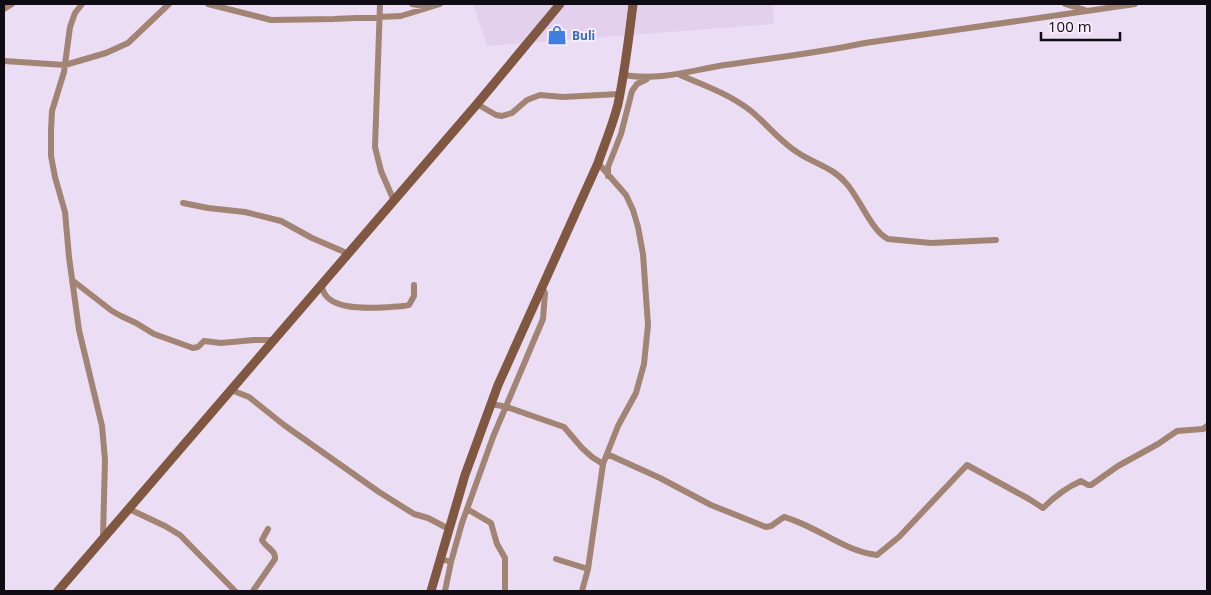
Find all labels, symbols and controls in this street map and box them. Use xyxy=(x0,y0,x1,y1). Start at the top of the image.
scale bar xyxy=(1041,10,1120,42)
text: 100 m xyxy=(1048,16,1092,36)
shop icon: Buli xyxy=(546,24,568,46)
place label: Buli xyxy=(572,27,595,44)

